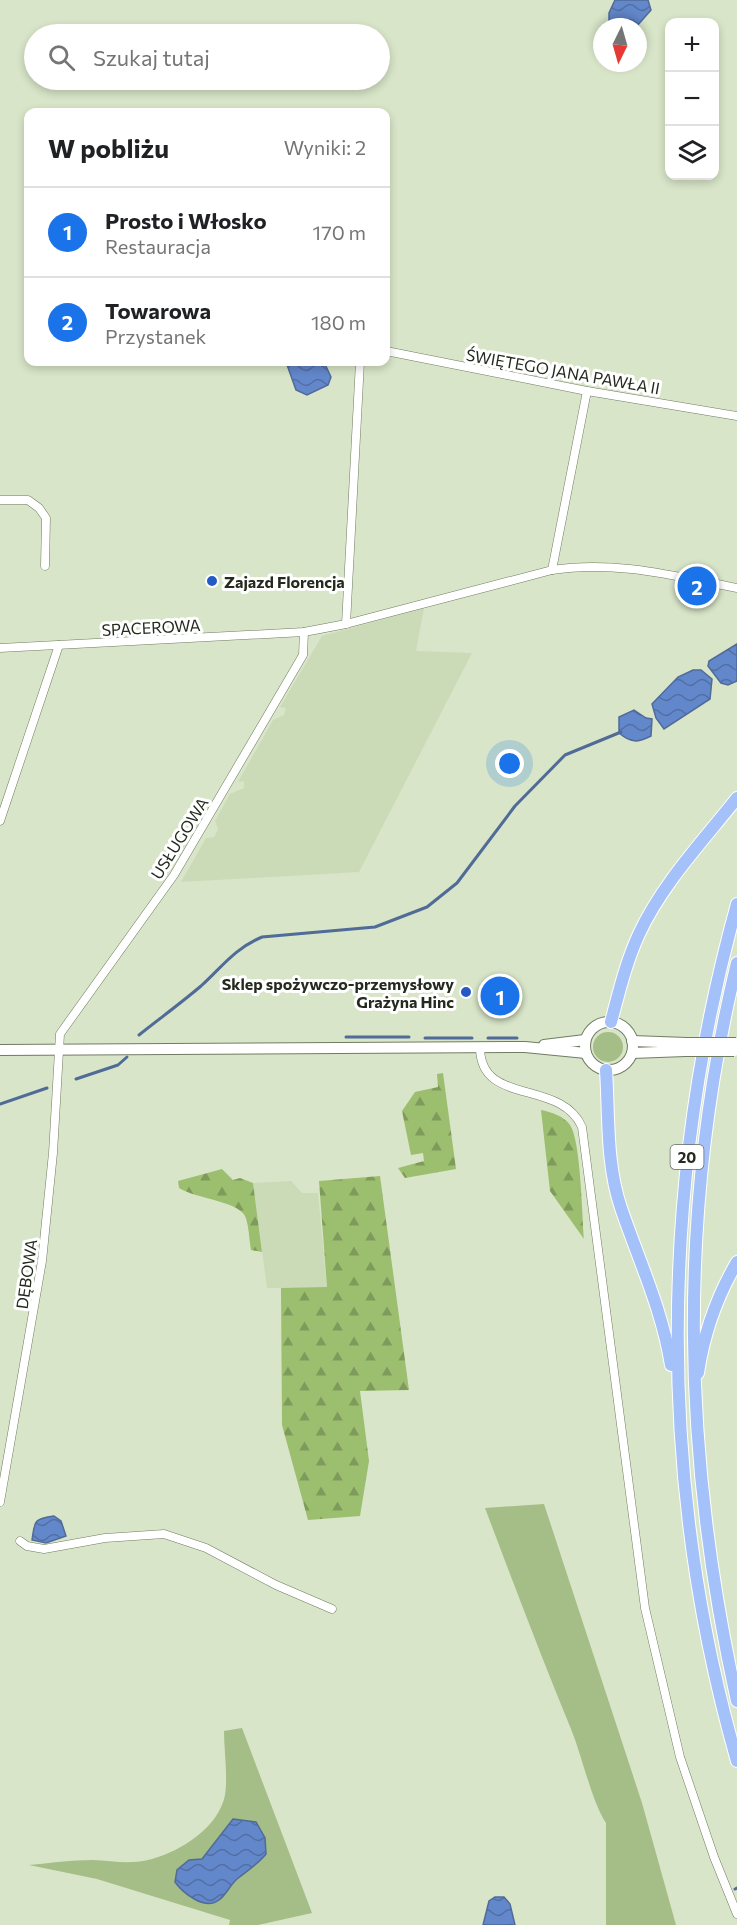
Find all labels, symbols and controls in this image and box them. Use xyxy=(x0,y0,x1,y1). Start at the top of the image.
north arrow xyxy=(593,18,647,72)
map controls xyxy=(665,18,719,180)
button: + xyxy=(665,18,719,72)
search box xyxy=(24,24,390,90)
icon: search xyxy=(45,41,78,74)
text: Szukaj tutaj xyxy=(93,44,210,71)
button: − xyxy=(665,72,719,126)
button: layers xyxy=(665,126,719,180)
text: W pobliżu xyxy=(48,132,169,163)
text: Wyniki: 2 xyxy=(284,135,366,159)
text: Prosto i Włosko xyxy=(105,207,267,234)
text: 1 xyxy=(63,220,72,244)
text: 170 m xyxy=(313,220,366,244)
text: Restauracja xyxy=(105,234,211,258)
text: Towarowa xyxy=(105,297,211,324)
text: 2 xyxy=(62,310,73,334)
text: 180 m xyxy=(311,310,366,334)
text: Przystanek xyxy=(105,324,206,348)
street label: ŚWIĘTEGO JANA PAWŁA II xyxy=(465,345,661,397)
pin: 2 xyxy=(678,564,716,608)
place label: Zajazd Florencja xyxy=(224,572,345,591)
marker: Zajazd Florencja xyxy=(205,574,219,588)
street label: SPACEROWA xyxy=(101,615,201,639)
your location xyxy=(495,749,524,778)
street label: USŁUGOWA xyxy=(146,794,212,882)
place label: Sklep spożywczo-przemysłowy Grażyna Hinc xyxy=(222,974,454,1011)
pin: 1 xyxy=(480,974,520,1018)
marker: Sklep spożywczo-przemysłowy Grażyna Hinc xyxy=(459,985,473,999)
road number: 20 xyxy=(670,1145,704,1169)
street label: DĘBOWA xyxy=(12,1238,40,1310)

